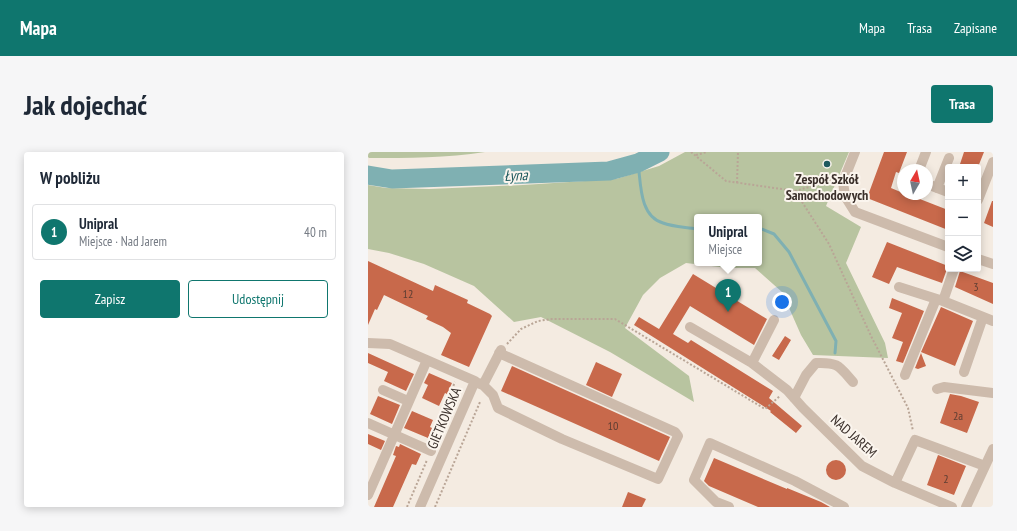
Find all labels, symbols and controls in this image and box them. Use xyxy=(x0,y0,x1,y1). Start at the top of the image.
text: Mapa xyxy=(20,16,57,40)
text: Mapa xyxy=(859,19,885,37)
text: Trasa xyxy=(907,19,932,37)
text: Zapisane xyxy=(954,19,997,37)
button: Trasa xyxy=(931,85,993,123)
text: Jak dojechać xyxy=(24,86,147,123)
marker: Zespół Szkół Samochodowych xyxy=(822,159,832,169)
north arrow xyxy=(897,164,933,200)
map controls xyxy=(945,164,981,272)
button: + xyxy=(945,164,981,200)
water label: Łyna xyxy=(504,165,529,185)
text: W pobliżu xyxy=(40,167,100,189)
place label: Zespół Szkół Samochodowych xyxy=(786,170,868,204)
button: − xyxy=(945,200,981,236)
text: Unipral xyxy=(79,214,118,233)
popup xyxy=(694,214,762,266)
text: Unipral xyxy=(709,222,747,241)
text: 1 xyxy=(51,224,57,241)
text: 40 m xyxy=(304,224,327,241)
text: Miejsce · Nad Jarem xyxy=(79,233,167,250)
button: layers xyxy=(945,236,981,272)
text: Miejsce xyxy=(709,241,742,258)
pin: 1 xyxy=(715,279,741,312)
house number: 3 xyxy=(973,279,979,294)
button: Zapisz xyxy=(40,280,180,318)
button: Udostępnij xyxy=(188,280,328,318)
house number: 12 xyxy=(403,286,413,301)
your location xyxy=(772,292,792,312)
street label: GIETKOWSKA xyxy=(423,384,465,451)
house number: 2a xyxy=(953,408,963,423)
street label: NAD JAREM xyxy=(827,411,881,462)
house number: 10 xyxy=(608,418,618,433)
house number: 2 xyxy=(943,471,949,486)

